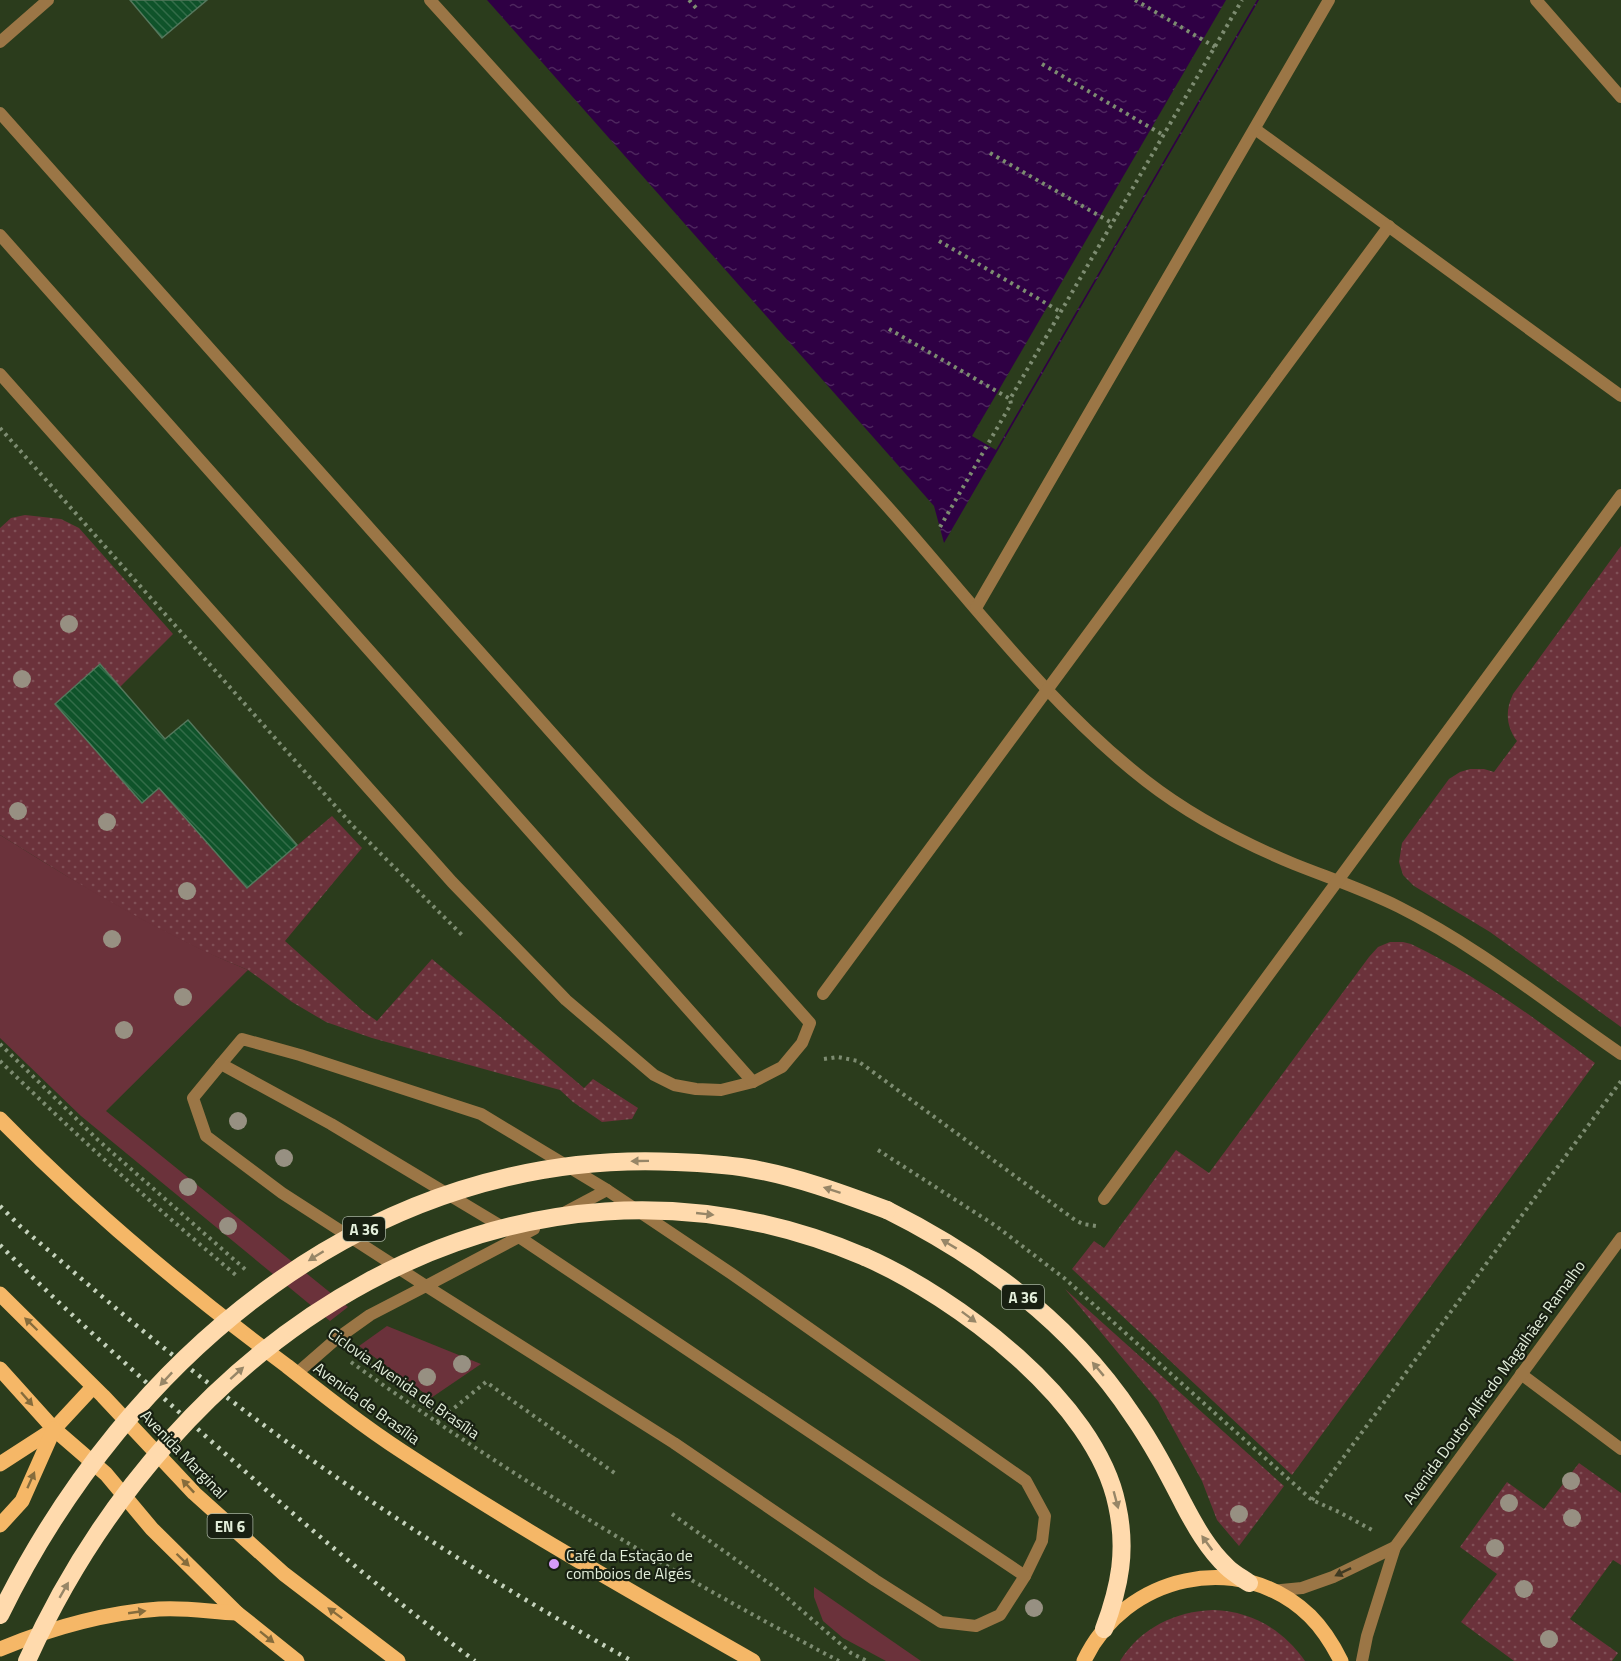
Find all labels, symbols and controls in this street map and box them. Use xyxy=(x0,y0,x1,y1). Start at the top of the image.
one-way arrow xyxy=(631,1156,650,1166)
one-way arrow xyxy=(823,1184,841,1194)
one-way arrow xyxy=(696,1209,715,1219)
road number: A 36 xyxy=(343,1217,385,1241)
one-way arrow xyxy=(940,1239,957,1249)
one-way arrow xyxy=(308,1251,324,1262)
street label: Avenida Doutor Alfredo Magalhães Ramalho xyxy=(1397,1255,1591,1509)
road number: A 36 xyxy=(1002,1285,1044,1309)
one-way arrow xyxy=(962,1311,977,1323)
one-way arrow xyxy=(25,1318,39,1332)
street label: Ciclovia Avenida de Brasília xyxy=(325,1323,483,1443)
street label: Avenida de Brasília xyxy=(310,1358,424,1448)
one-way arrow xyxy=(1091,1361,1104,1377)
one-way arrow xyxy=(229,1367,244,1380)
one-way arrow xyxy=(160,1371,173,1386)
one-way arrow xyxy=(20,1391,33,1406)
street label: Avenida Marginal xyxy=(135,1404,233,1504)
one-way arrow xyxy=(27,1471,36,1488)
one-way arrow xyxy=(181,1480,195,1494)
one-way arrow xyxy=(1111,1491,1121,1509)
road number: EN 6 xyxy=(208,1514,252,1538)
one-way arrow xyxy=(1201,1536,1213,1552)
place label: Café da Estação de comboios de Algés xyxy=(566,1543,693,1585)
one-way arrow xyxy=(176,1553,190,1567)
marker: Café da Estação de comboios de Algés xyxy=(547,1557,561,1571)
one-way arrow xyxy=(1334,1568,1351,1577)
one-way arrow xyxy=(58,1582,69,1598)
one-way arrow xyxy=(127,1607,146,1616)
one-way arrow xyxy=(328,1608,343,1620)
one-way arrow xyxy=(259,1631,275,1644)

